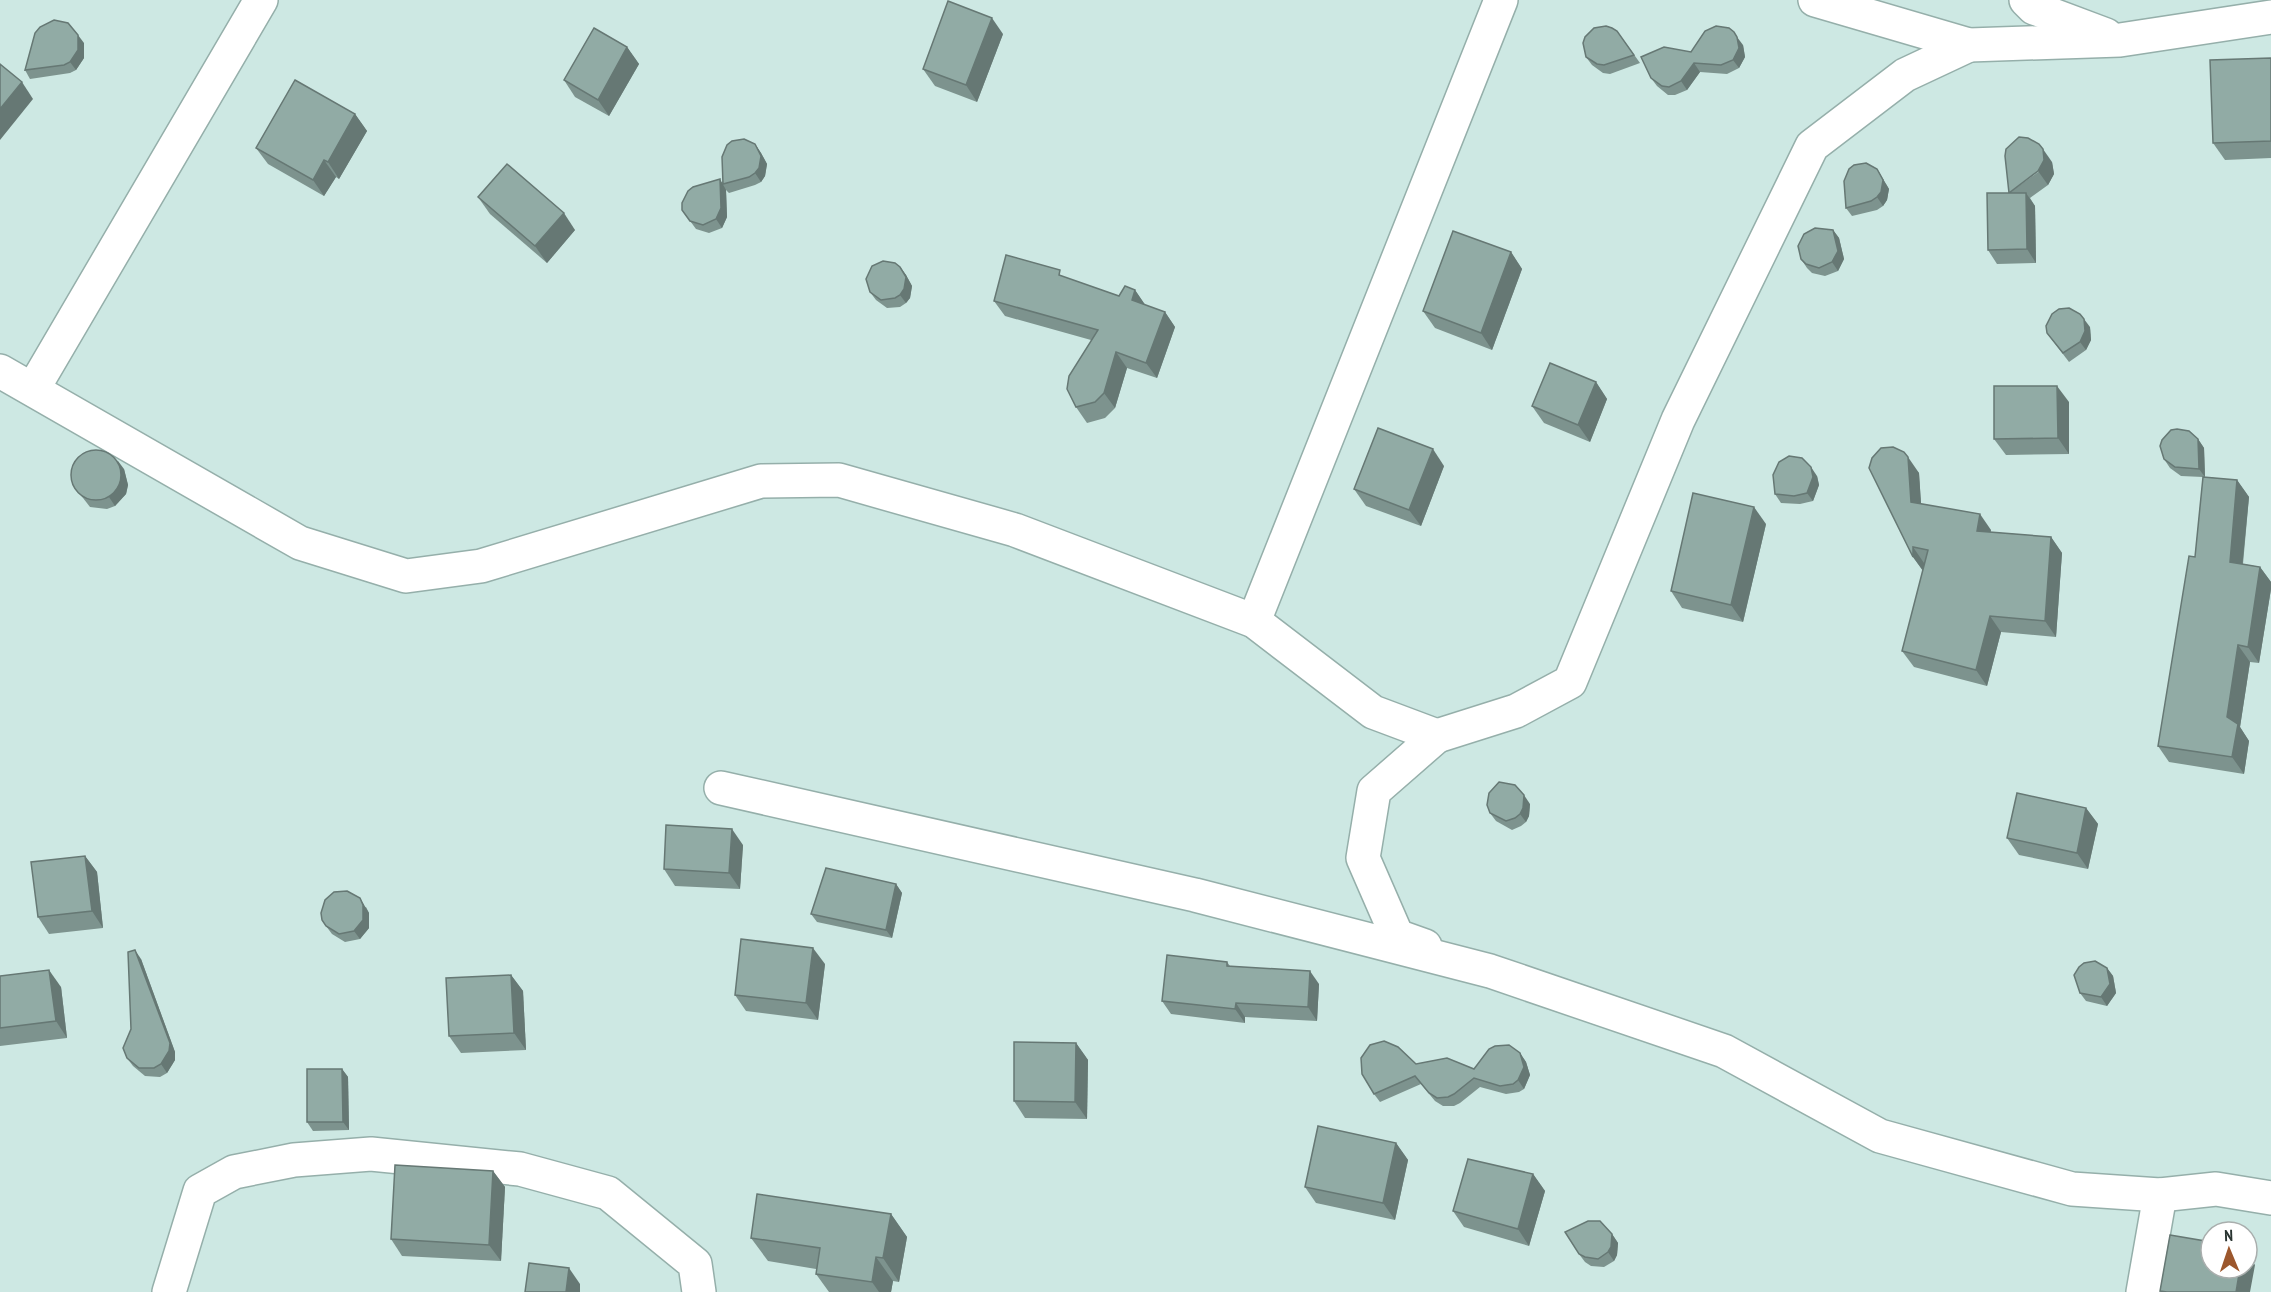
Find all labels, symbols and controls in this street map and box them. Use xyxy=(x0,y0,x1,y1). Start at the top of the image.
north arrow xyxy=(2199,1220,2259,1280)
text: N xyxy=(2224,1225,2233,1245)

